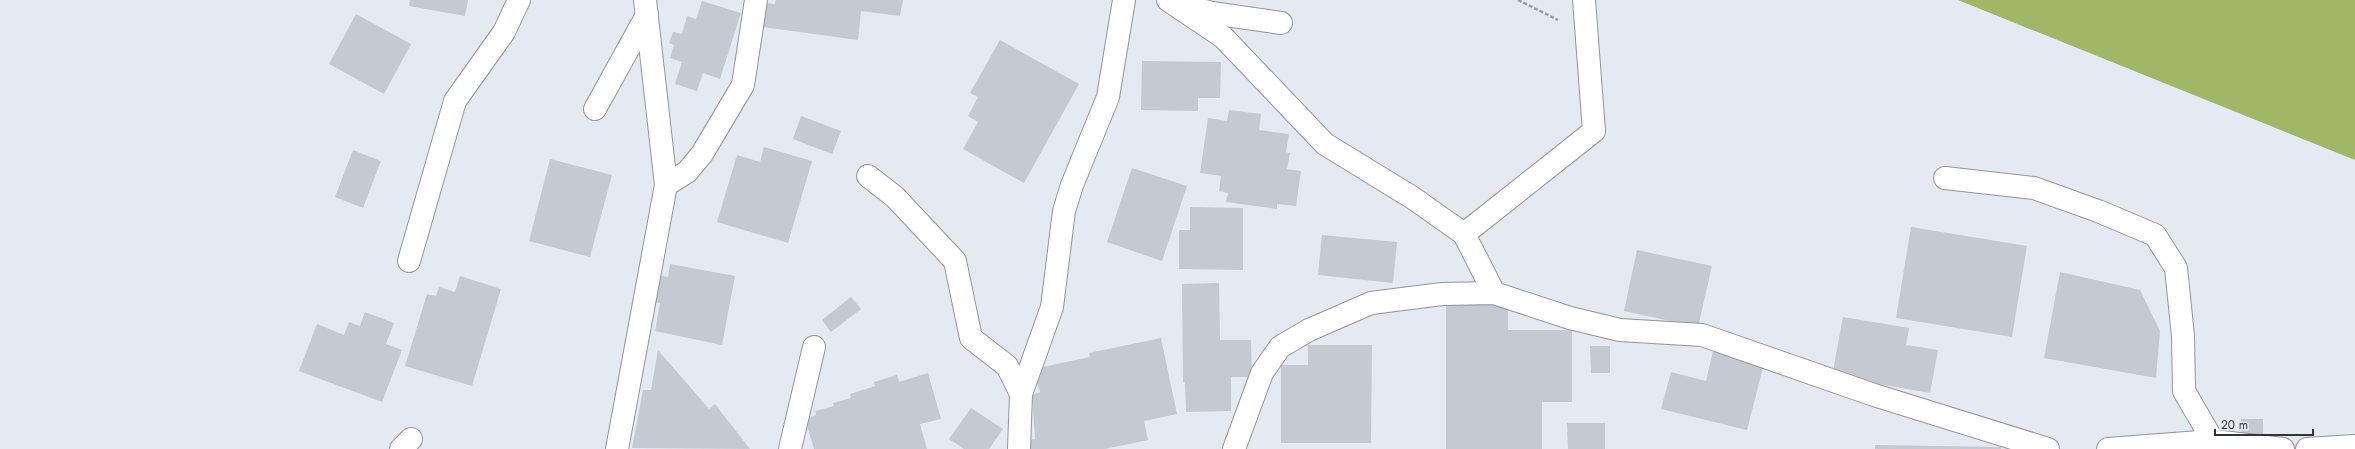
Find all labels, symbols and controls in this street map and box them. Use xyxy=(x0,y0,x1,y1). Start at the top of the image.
scale bar xyxy=(2215,411,2313,437)
text: 20 m xyxy=(2221,416,2248,434)

